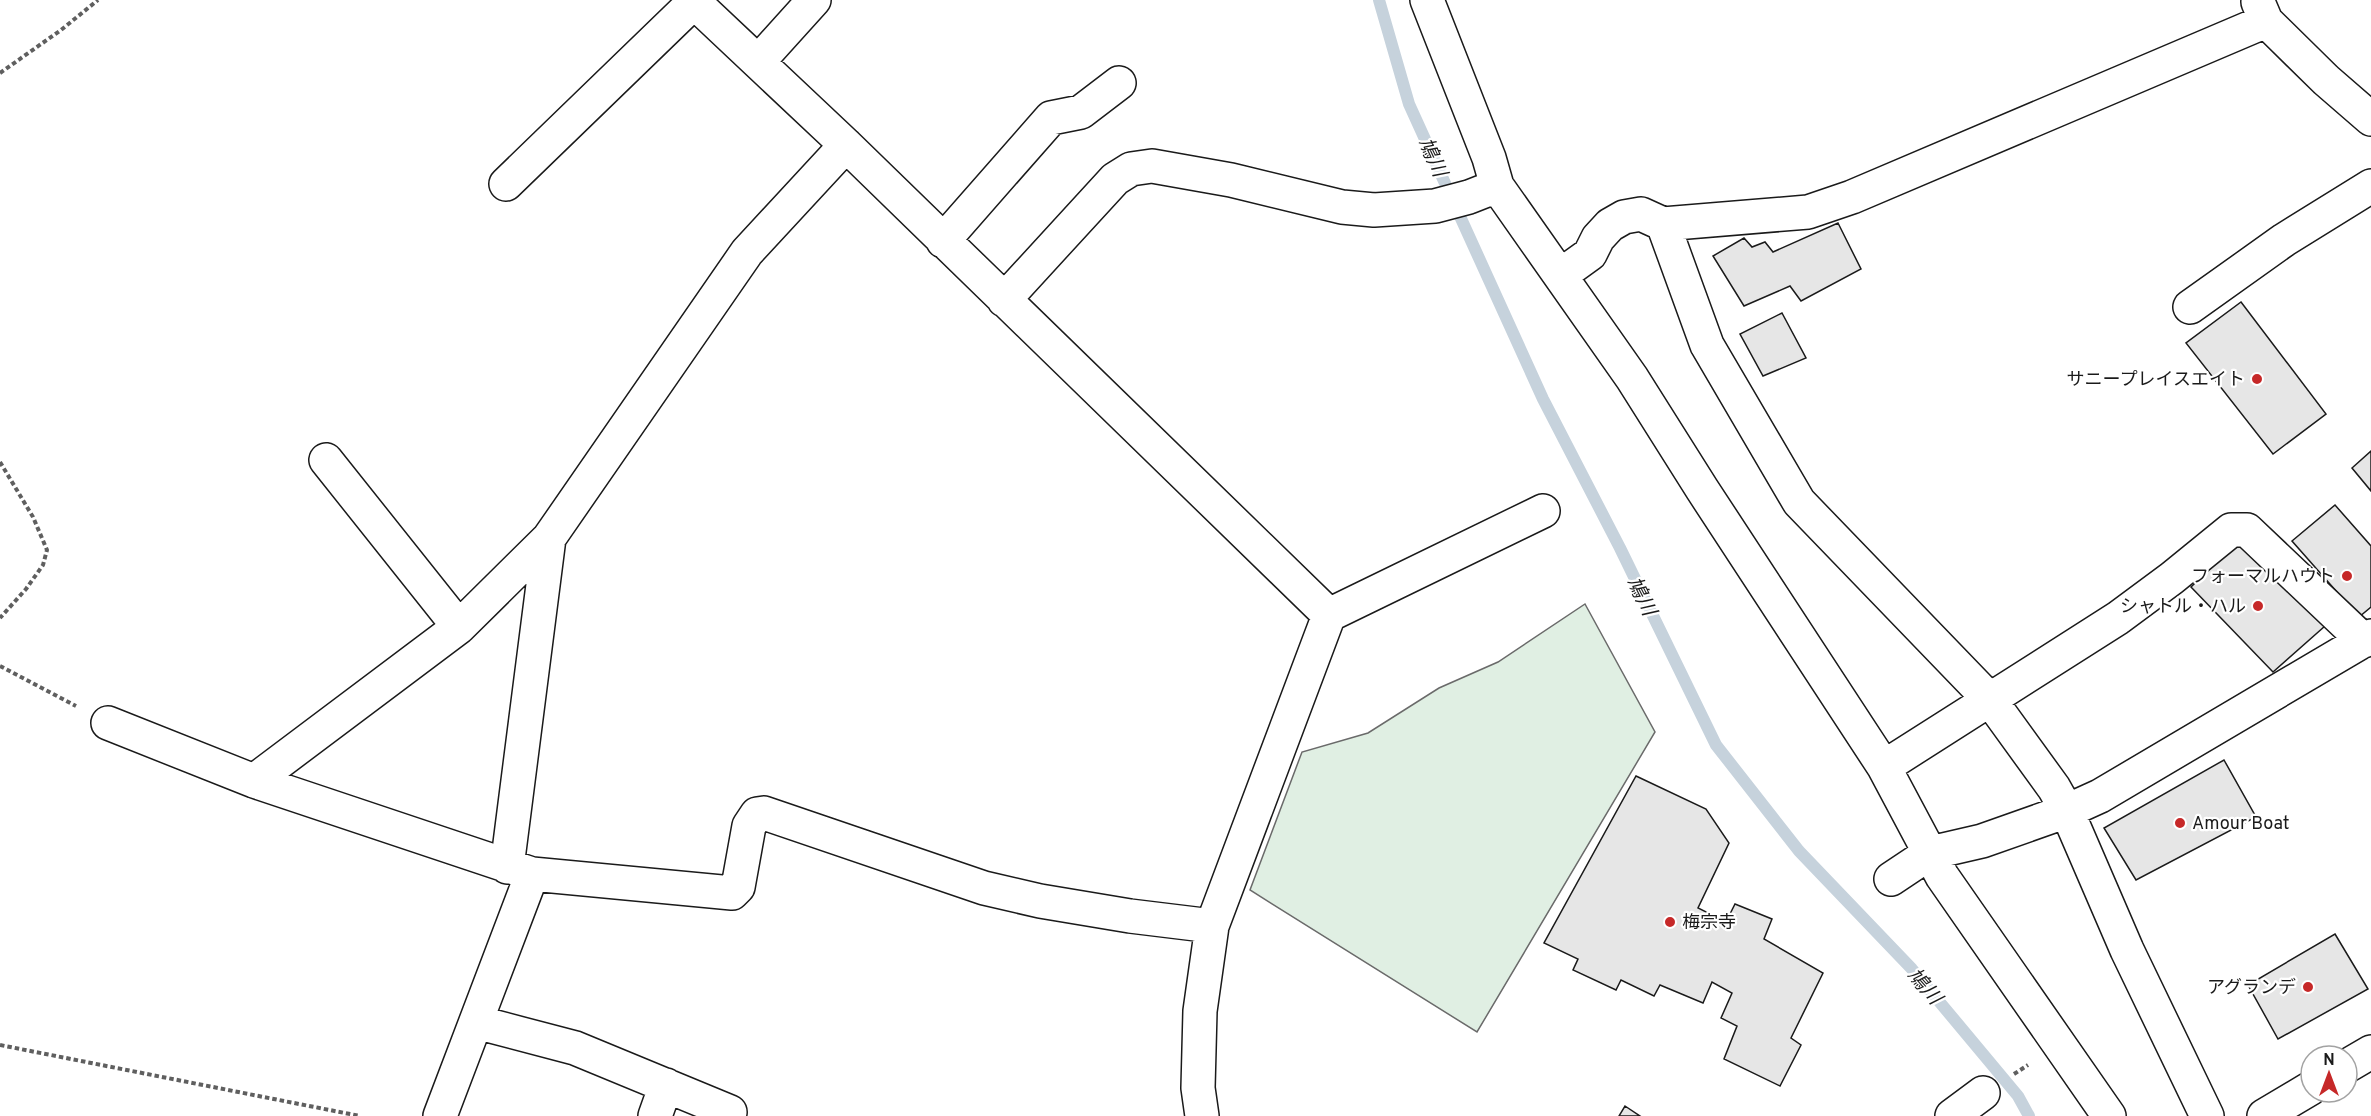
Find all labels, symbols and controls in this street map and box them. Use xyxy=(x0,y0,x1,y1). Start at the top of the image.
water label: 鳩川 xyxy=(1411,134,1452,183)
place label: サニープレイスエイト xyxy=(2067,369,2245,392)
marker: サニープレイスエイト xyxy=(2250,372,2264,386)
place label: フォーマルハウト xyxy=(2191,566,2335,589)
marker: フォーマルハウト xyxy=(2340,569,2354,583)
water label: 鳩川 xyxy=(1620,573,1662,622)
place label: シャトル・ハル xyxy=(2120,596,2246,619)
marker: シャトル・ハル xyxy=(2251,599,2265,613)
place label: Amour Boat xyxy=(2192,813,2290,836)
marker: Amour Boat xyxy=(2173,816,2187,830)
place label: 梅宗寺 xyxy=(1682,912,1736,935)
marker: 梅宗寺 xyxy=(1663,915,1677,929)
water label: 鳩川 xyxy=(1901,964,1948,1012)
place label: アグランデ xyxy=(2207,977,2296,1000)
marker: アグランデ xyxy=(2301,980,2315,994)
north arrow xyxy=(2299,1044,2359,1104)
text: N xyxy=(2323,1051,2335,1071)

